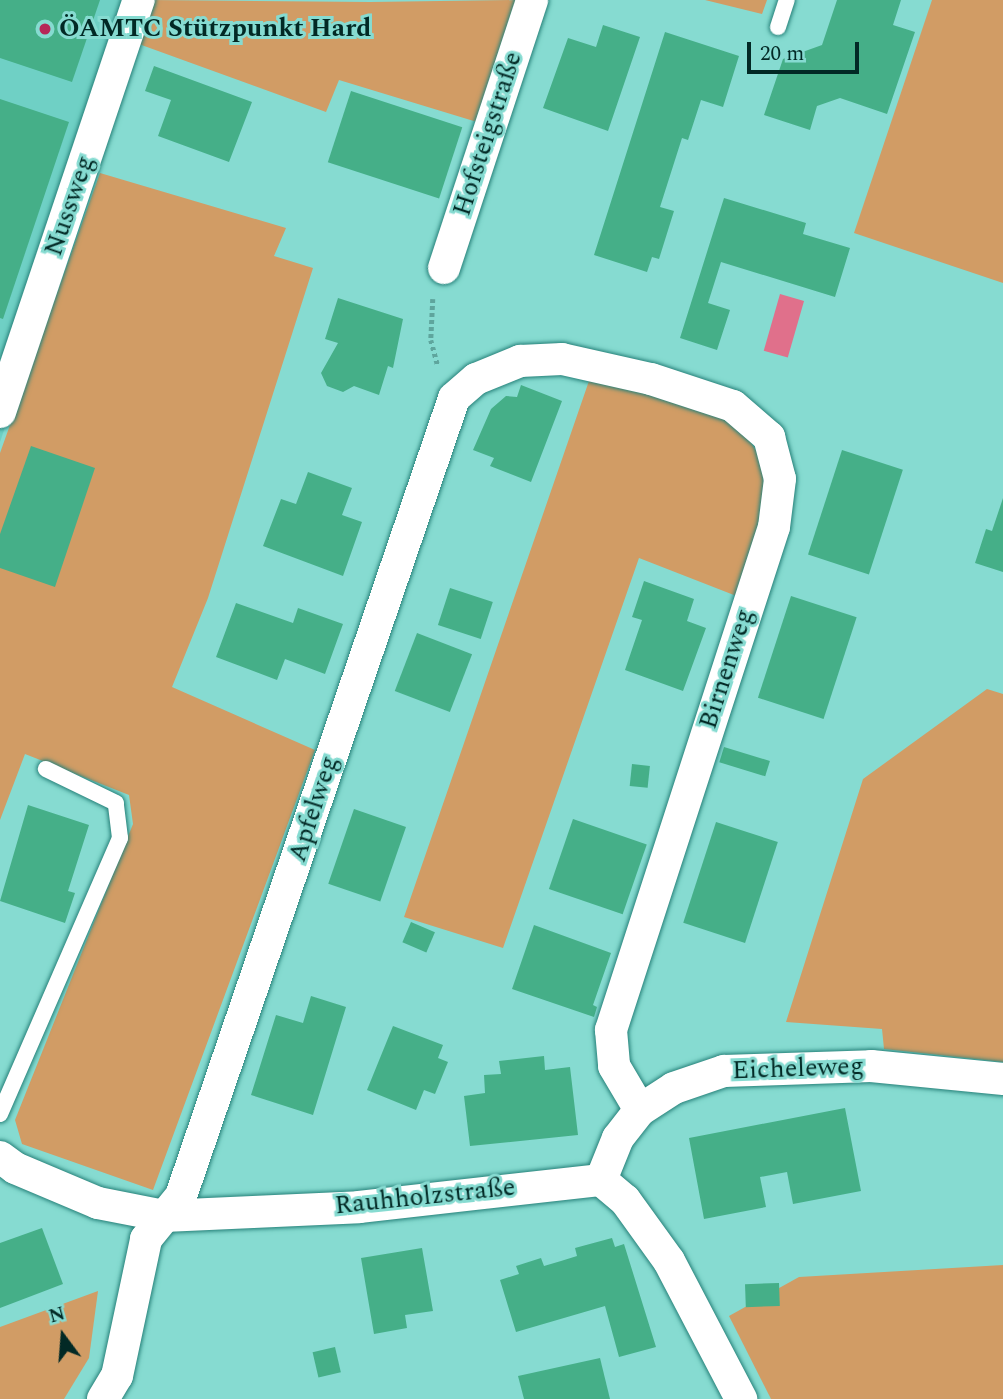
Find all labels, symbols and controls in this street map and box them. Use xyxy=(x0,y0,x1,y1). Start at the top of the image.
place label: ÖAMTC Stützpunkt Hard xyxy=(59,13,371,45)
marker: ÖAMTC Stützpunkt Hard xyxy=(37,21,53,37)
scale bar xyxy=(751,28,863,72)
text: 20 m xyxy=(760,38,804,70)
street label: Hofsteigstraße xyxy=(447,48,529,220)
street label: Nussweg xyxy=(38,152,102,260)
street label: Birnenweg xyxy=(693,605,761,733)
street label: Apfelweg xyxy=(282,752,346,866)
street label: Eicheleweg xyxy=(732,1051,864,1087)
street label: Rauhholzstraße xyxy=(333,1172,517,1222)
text: N xyxy=(46,1299,69,1331)
north arrow xyxy=(28,1301,98,1371)

